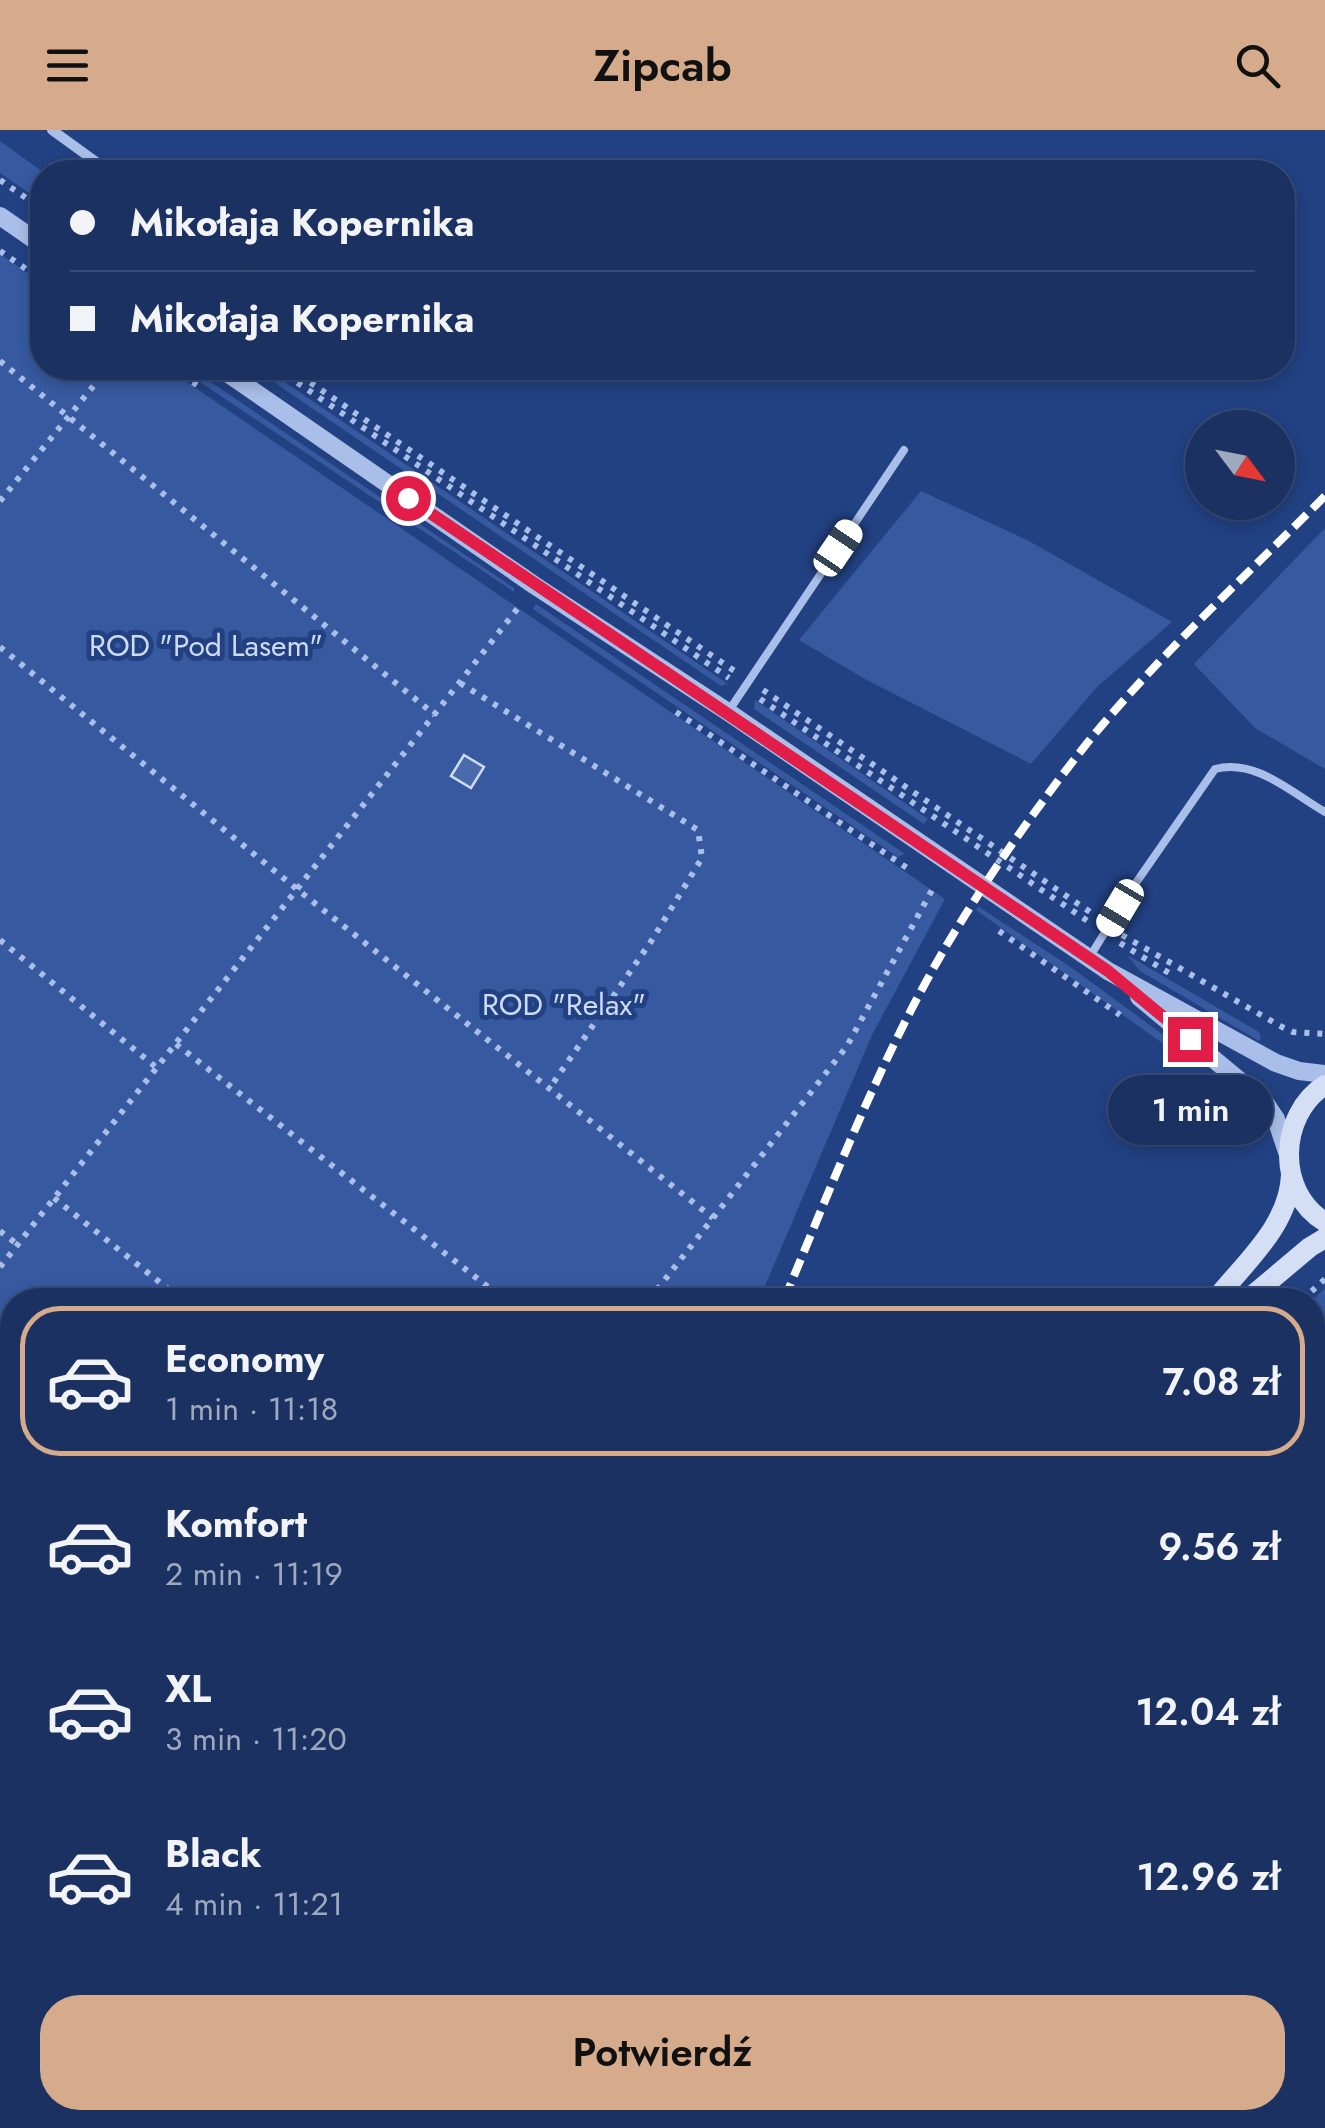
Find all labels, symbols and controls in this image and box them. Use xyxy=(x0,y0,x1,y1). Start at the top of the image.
text: Zipcab xyxy=(593,33,732,98)
icon: menu xyxy=(40,38,95,93)
icon: search xyxy=(1230,38,1285,93)
text: Mikołaja Kopernika xyxy=(130,195,475,250)
text: Mikołaja Kopernika xyxy=(130,291,475,346)
north arrow xyxy=(1185,410,1295,520)
map controls xyxy=(1185,410,1295,520)
route start xyxy=(386,476,431,521)
car xyxy=(809,515,867,581)
park label: ROD "Pod Lasem" xyxy=(89,624,323,667)
car xyxy=(1092,875,1148,941)
park label: ROD "Relax" xyxy=(482,983,646,1026)
route end xyxy=(1168,1017,1213,1062)
callout: 1 min xyxy=(1108,1074,1272,1144)
text: 1 min xyxy=(1152,1087,1229,1133)
text: Economy xyxy=(165,1331,324,1386)
icon: car xyxy=(45,1336,135,1426)
text: 7.08 zł xyxy=(1162,1354,1280,1409)
text: 1 min · 11:18 xyxy=(165,1386,338,1432)
text: Komfort xyxy=(165,1496,307,1551)
icon: car xyxy=(45,1501,135,1591)
text: 9.56 zł xyxy=(1158,1519,1280,1574)
text: 2 min · 11:19 xyxy=(165,1551,343,1597)
text: XL xyxy=(165,1661,211,1716)
icon: car xyxy=(45,1666,135,1756)
text: 12.04 zł xyxy=(1136,1684,1280,1739)
text: 3 min · 11:20 xyxy=(165,1716,347,1762)
text: Black xyxy=(165,1826,262,1881)
icon: car xyxy=(45,1831,135,1921)
text: 12.96 zł xyxy=(1137,1849,1280,1904)
text: 4 min · 11:21 xyxy=(165,1881,343,1927)
button: Potwierdź xyxy=(40,1995,1285,2110)

